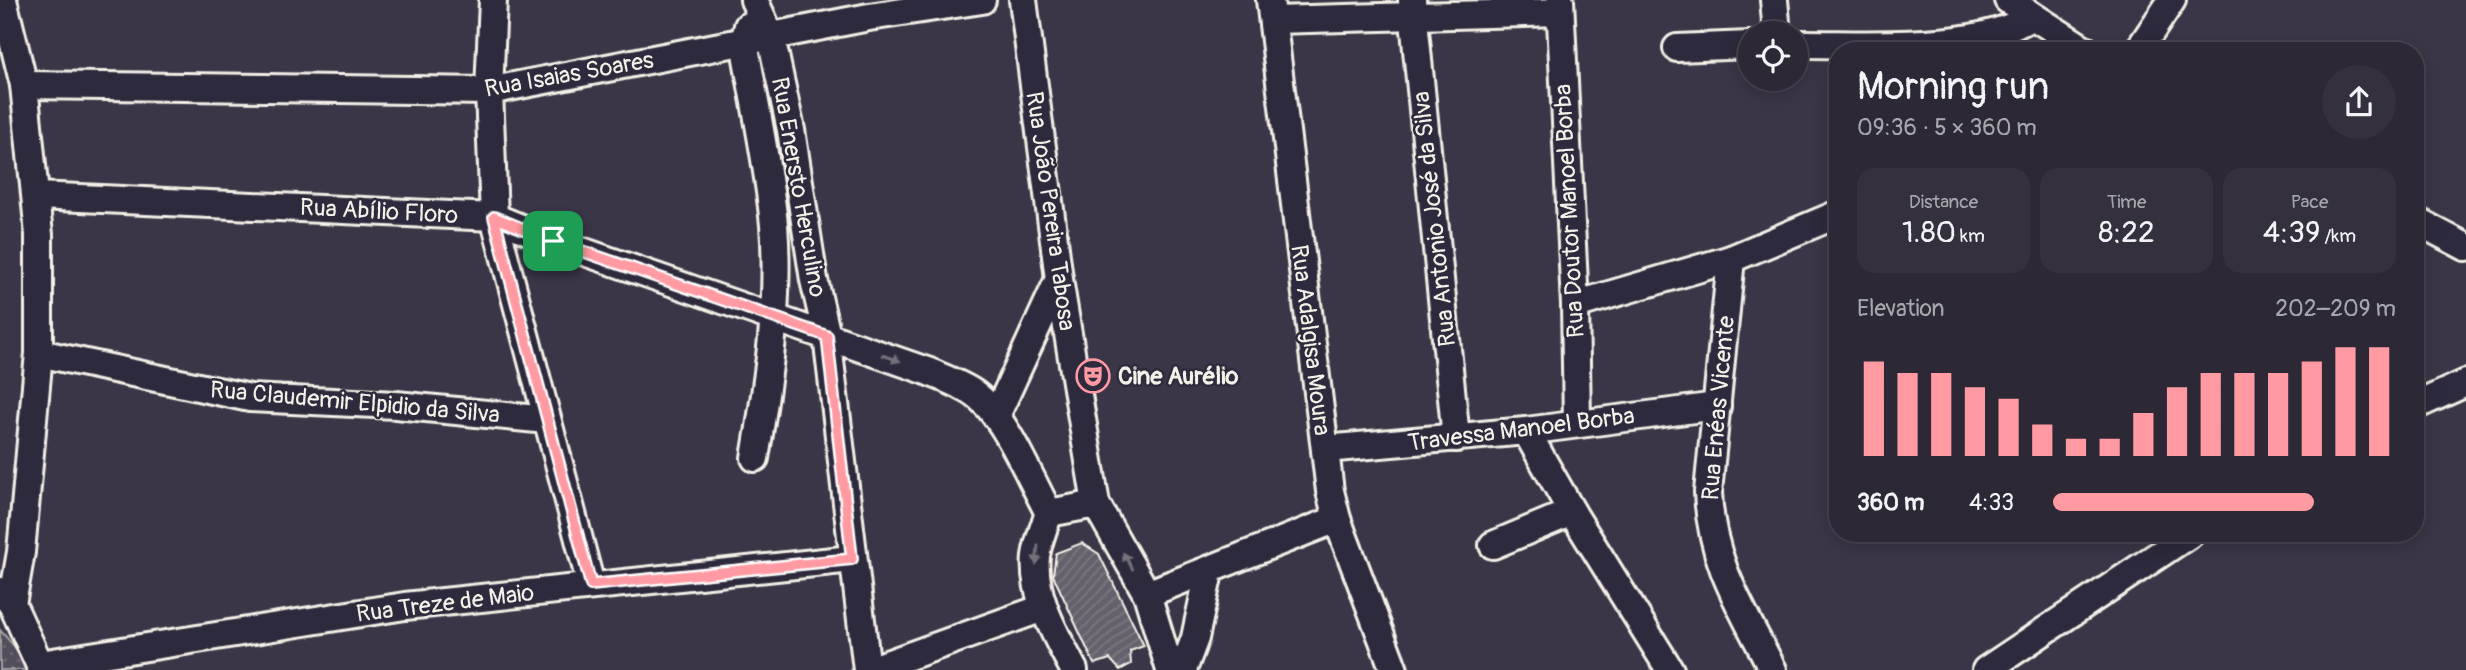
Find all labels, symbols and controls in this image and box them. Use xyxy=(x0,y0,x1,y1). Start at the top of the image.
map controls xyxy=(1738,21,1808,91)
button: locate xyxy=(1738,21,1808,91)
street label: Rua Isaias Soares xyxy=(482,45,656,104)
text: Morning run xyxy=(1857,63,2049,111)
button: share xyxy=(2322,65,2396,139)
street label: Rua Enersto Herculino xyxy=(765,75,832,299)
street label: Rua Doutor Manoel Borba xyxy=(1548,83,1591,339)
street label: Rua João Pereira Tabosa xyxy=(1019,90,1082,332)
street label: Rua Antonio José da Silva xyxy=(1407,90,1462,348)
text: 09:36 · 5 × 360 m xyxy=(1857,113,2037,142)
text: Distance xyxy=(1909,190,1978,214)
text: Time xyxy=(2107,190,2146,214)
text: Pace xyxy=(2291,190,2328,214)
street label: Rua Abílio Floro xyxy=(299,193,459,230)
pin xyxy=(523,211,583,271)
text: 1.80 xyxy=(1902,214,1956,251)
text: 8:22 xyxy=(2098,214,2155,251)
text: 4:39 xyxy=(2263,214,2320,251)
icon: arrive xyxy=(534,222,572,260)
text: km xyxy=(1956,224,1985,248)
text: /km xyxy=(2320,224,2356,248)
street label: Rua Adalgisa Moura xyxy=(1284,243,1337,437)
text: Elevation xyxy=(1857,294,1945,323)
text: 202–209 m xyxy=(2275,294,2396,323)
street label: Rua Enéas Vicente xyxy=(1696,314,1741,502)
one-way arrow xyxy=(881,353,902,364)
theatre icon: Cine Aurélio xyxy=(1074,357,1112,395)
place label: Cine Aurélio xyxy=(1118,362,1238,391)
street label: Rua Claudemir Elpidio da Silva xyxy=(209,375,501,430)
street label: Travessa Manoel Borba xyxy=(1406,401,1636,458)
text: 360 m xyxy=(1857,488,1924,517)
text: 4:33 xyxy=(1969,488,2014,517)
one-way arrow xyxy=(1031,545,1042,567)
one-way arrow xyxy=(1122,552,1134,571)
street label: Rua Treze de Maio xyxy=(354,578,536,629)

